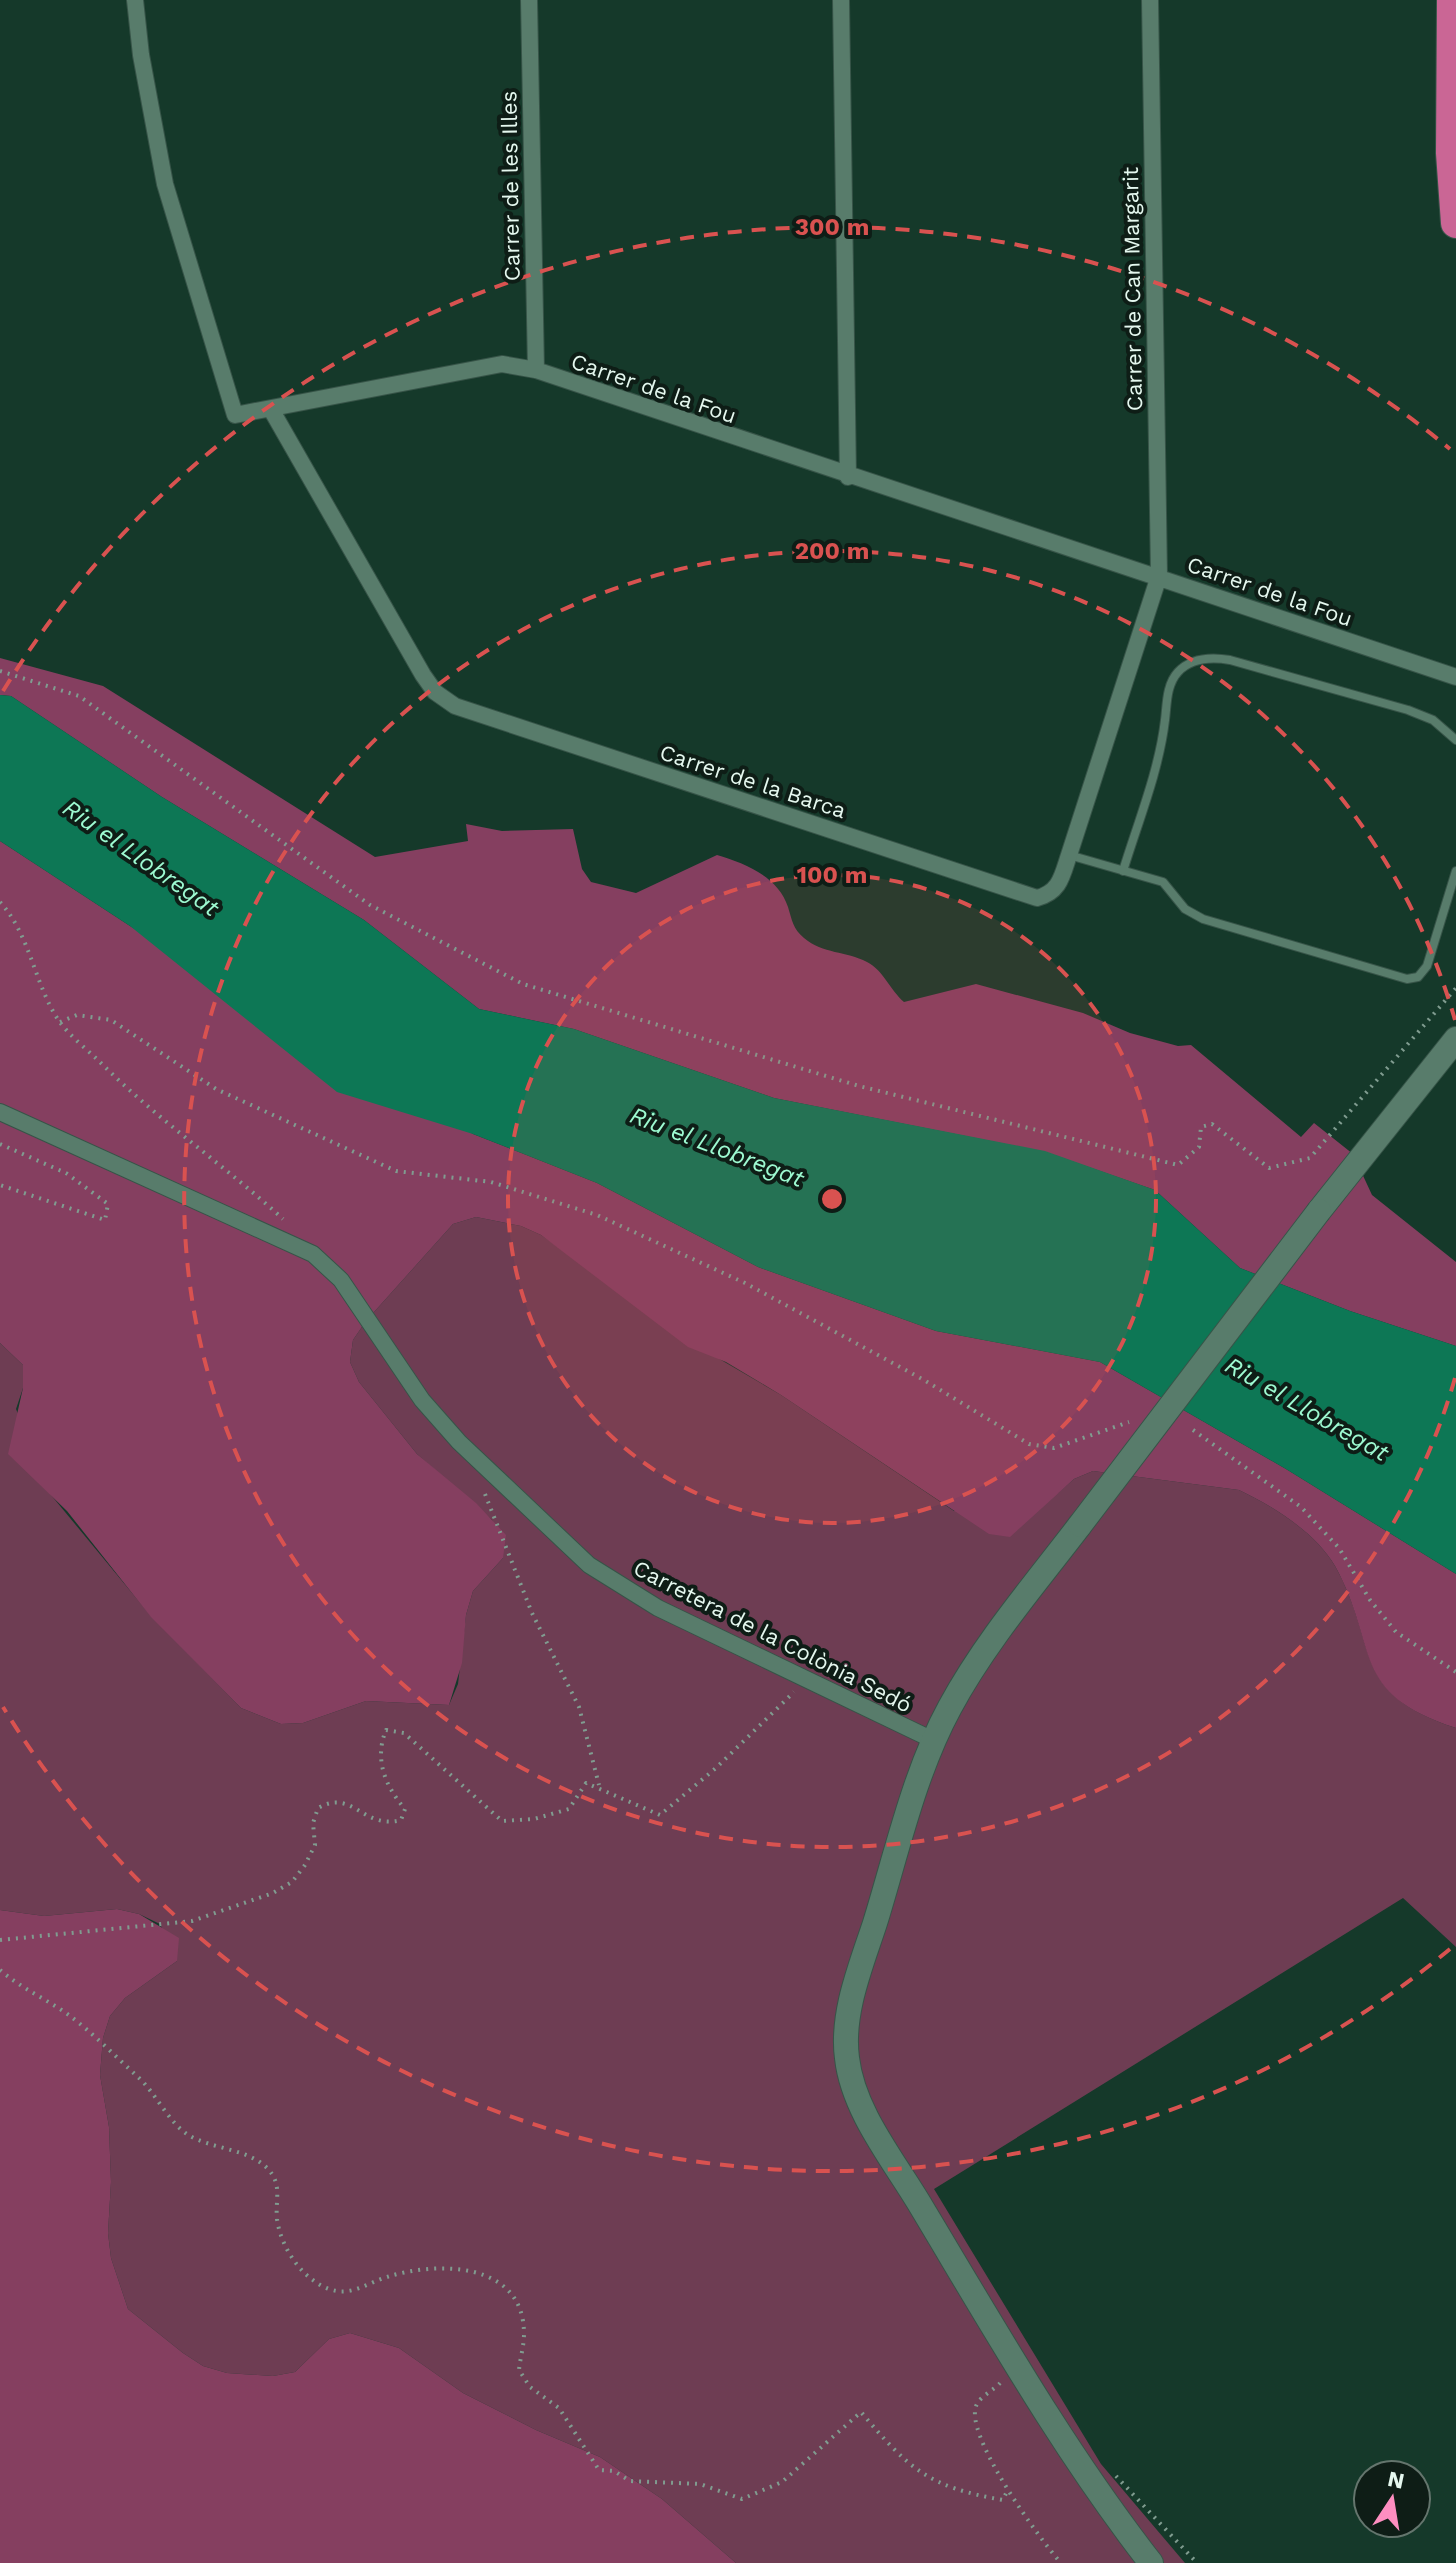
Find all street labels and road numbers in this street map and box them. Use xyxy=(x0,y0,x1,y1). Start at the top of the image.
street label: Carrer de les Illes xyxy=(496,91,525,281)
street label: Carrer de Can Margarit xyxy=(1118,167,1147,411)
street label: Carrer de la Fou xyxy=(568,348,740,428)
street label: Carrer de la Fou xyxy=(1184,551,1356,631)
street label: Carrer de la Barca xyxy=(657,740,849,823)
street label: Carretera de la Colònia Sedó xyxy=(630,1555,916,1718)

